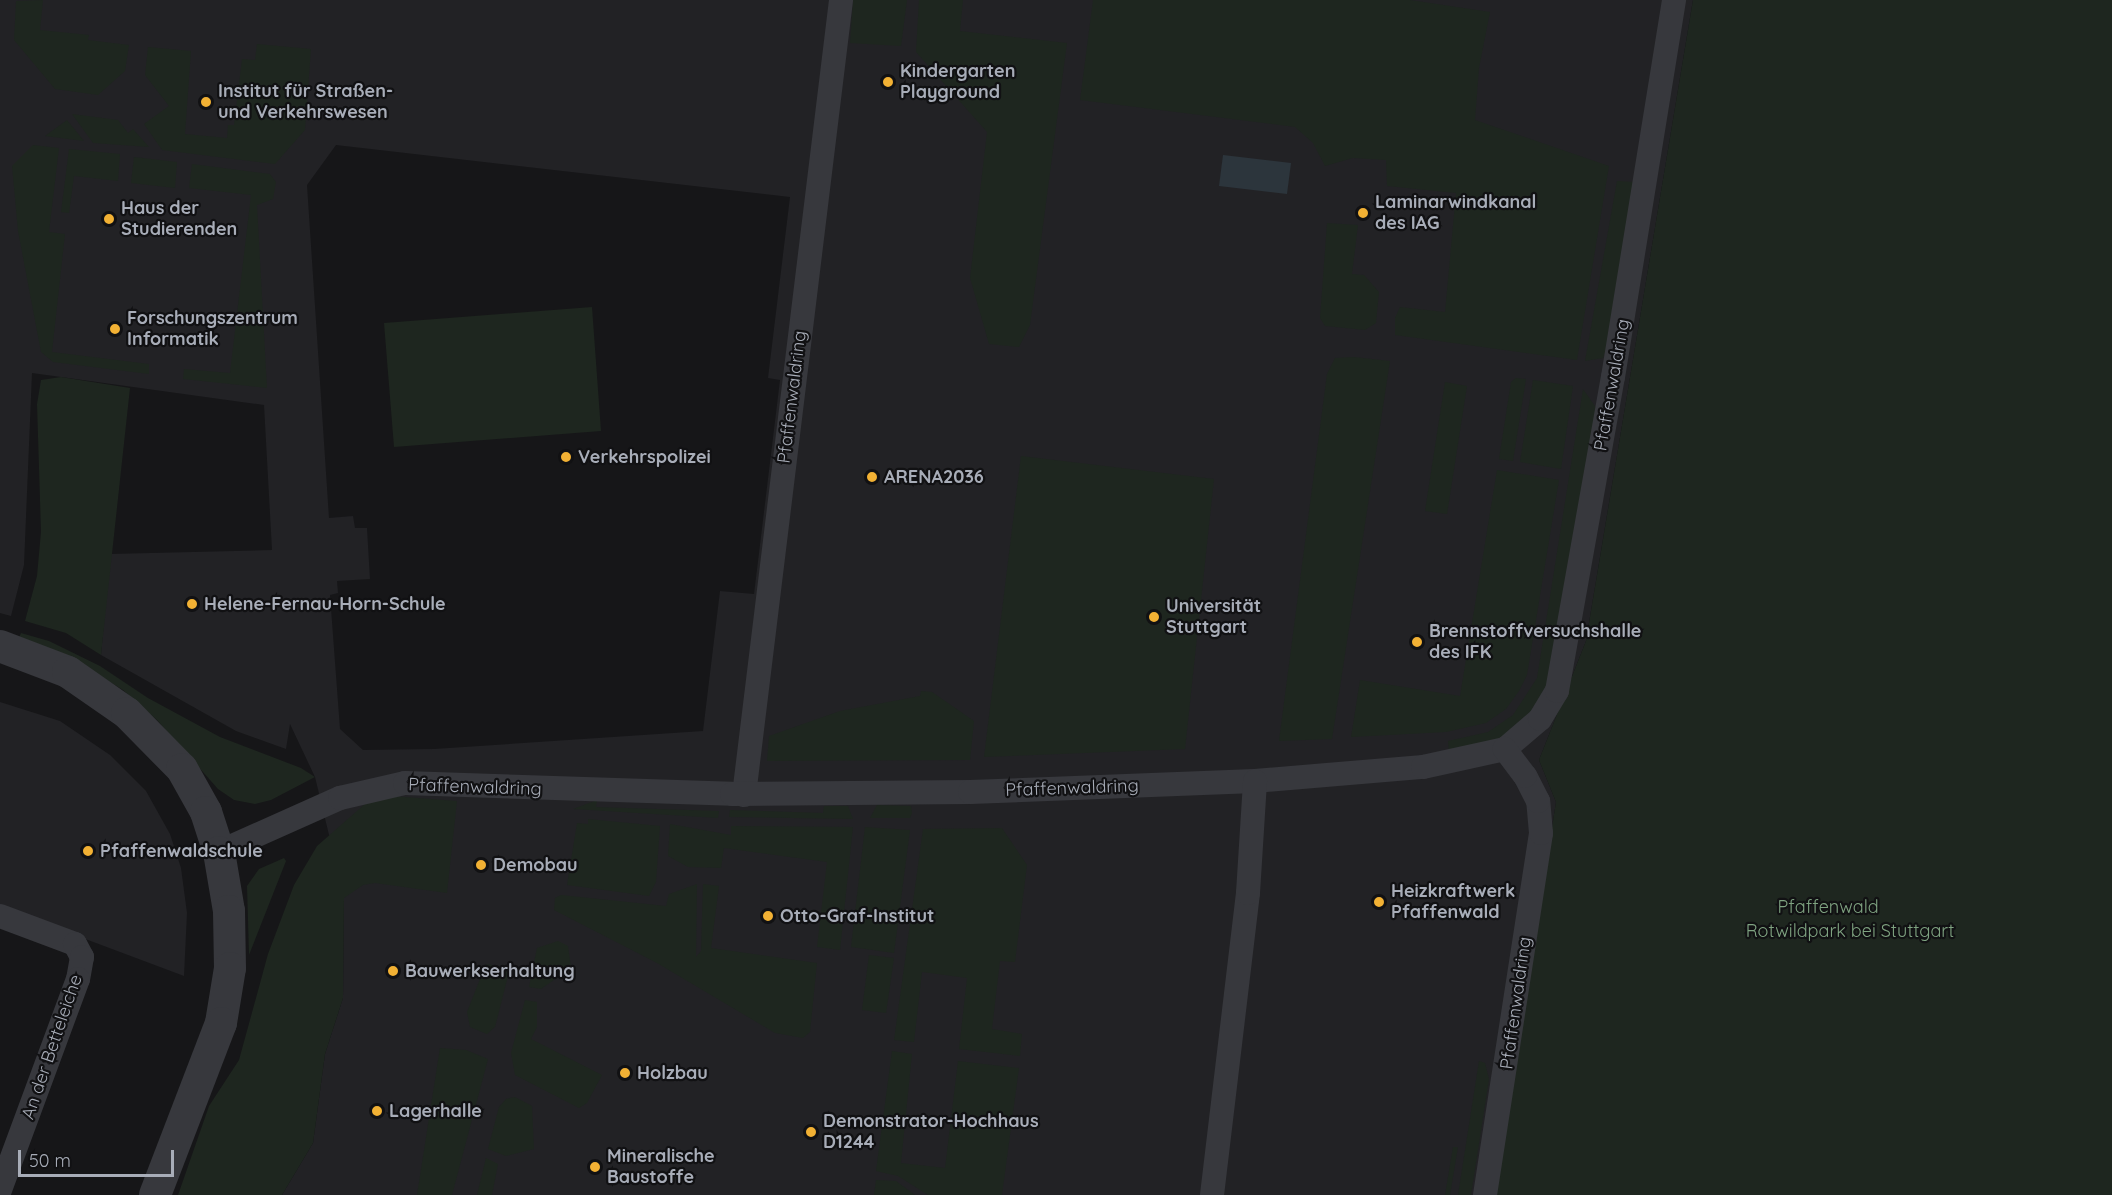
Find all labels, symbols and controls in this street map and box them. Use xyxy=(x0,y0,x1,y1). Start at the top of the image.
place label: Kindergarten Playground xyxy=(900,61,1015,104)
marker: Kindergarten Playground xyxy=(881,75,895,89)
place label: Institut für Straßen- und Verkehrswesen xyxy=(218,81,393,124)
marker: Institut für Straßen- und Verkehrswesen xyxy=(199,95,213,109)
place label: Laminarwindkanal des IAG xyxy=(1375,192,1536,234)
place label: Haus der Studierenden xyxy=(121,198,237,240)
marker: Laminarwindkanal des IAG xyxy=(1356,206,1370,220)
marker: Haus der Studierenden xyxy=(102,212,116,226)
place label: Forschungszentrum Informatik xyxy=(127,308,298,350)
street label: Pfaffenwaldring xyxy=(1590,317,1634,453)
marker: Forschungszentrum Informatik xyxy=(108,322,122,336)
street label: Pfaffenwaldring xyxy=(773,329,811,465)
place label: Verkehrspolizei xyxy=(578,446,711,468)
marker: Verkehrspolizei xyxy=(559,450,573,464)
place label: ARENA2036 xyxy=(884,466,984,488)
marker: ARENA2036 xyxy=(865,470,879,484)
place label: Helene-Fernau-Horn-Schule xyxy=(204,593,446,615)
place label: Universität Stuttgart xyxy=(1166,596,1261,638)
marker: Helene-Fernau-Horn-Schule xyxy=(185,597,199,611)
marker: Universität Stuttgart xyxy=(1147,610,1161,624)
place label: Brennstoffversuchshalle des IFK xyxy=(1429,621,1641,664)
marker: Brennstoffversuchshalle des IFK xyxy=(1410,635,1424,649)
street label: Pfaffenwaldring xyxy=(408,774,542,800)
street label: Pfaffenwaldring xyxy=(1005,775,1139,801)
place label: Pfaffenwaldschule xyxy=(100,840,263,862)
marker: Pfaffenwaldschule xyxy=(81,844,95,858)
place label: Demobau xyxy=(493,854,577,876)
marker: Demobau xyxy=(474,858,488,872)
place label: Heizkraftwerk Pfaffenwald xyxy=(1391,881,1515,924)
marker: Heizkraftwerk Pfaffenwald xyxy=(1372,895,1386,909)
park label: Pfaffenwald xyxy=(1777,896,1879,918)
place label: Otto-Graf-Institut xyxy=(780,905,934,927)
marker: Otto-Graf-Institut xyxy=(761,909,775,923)
park label: Rotwildpark bei Stuttgart xyxy=(1746,920,1954,942)
street label: Pfaffenwaldring xyxy=(1496,935,1536,1071)
place label: Bauwerkserhaltung xyxy=(405,960,575,982)
marker: Bauwerkserhaltung xyxy=(386,964,400,978)
street label: An der Betteleiche xyxy=(17,972,87,1122)
place label: Holzbau xyxy=(637,1062,708,1084)
marker: Holzbau xyxy=(618,1066,632,1080)
place label: Lagerhalle xyxy=(389,1100,482,1122)
marker: Lagerhalle xyxy=(370,1104,384,1118)
place label: Demonstrator-Hochhaus D1244 xyxy=(823,1111,1039,1154)
marker: Demonstrator-Hochhaus D1244 xyxy=(804,1125,818,1139)
scale bar xyxy=(21,1138,177,1176)
place label: Mineralische Baustoffe xyxy=(607,1146,715,1188)
text: 50 m xyxy=(29,1149,71,1172)
marker: Mineralische Baustoffe xyxy=(588,1160,602,1174)

